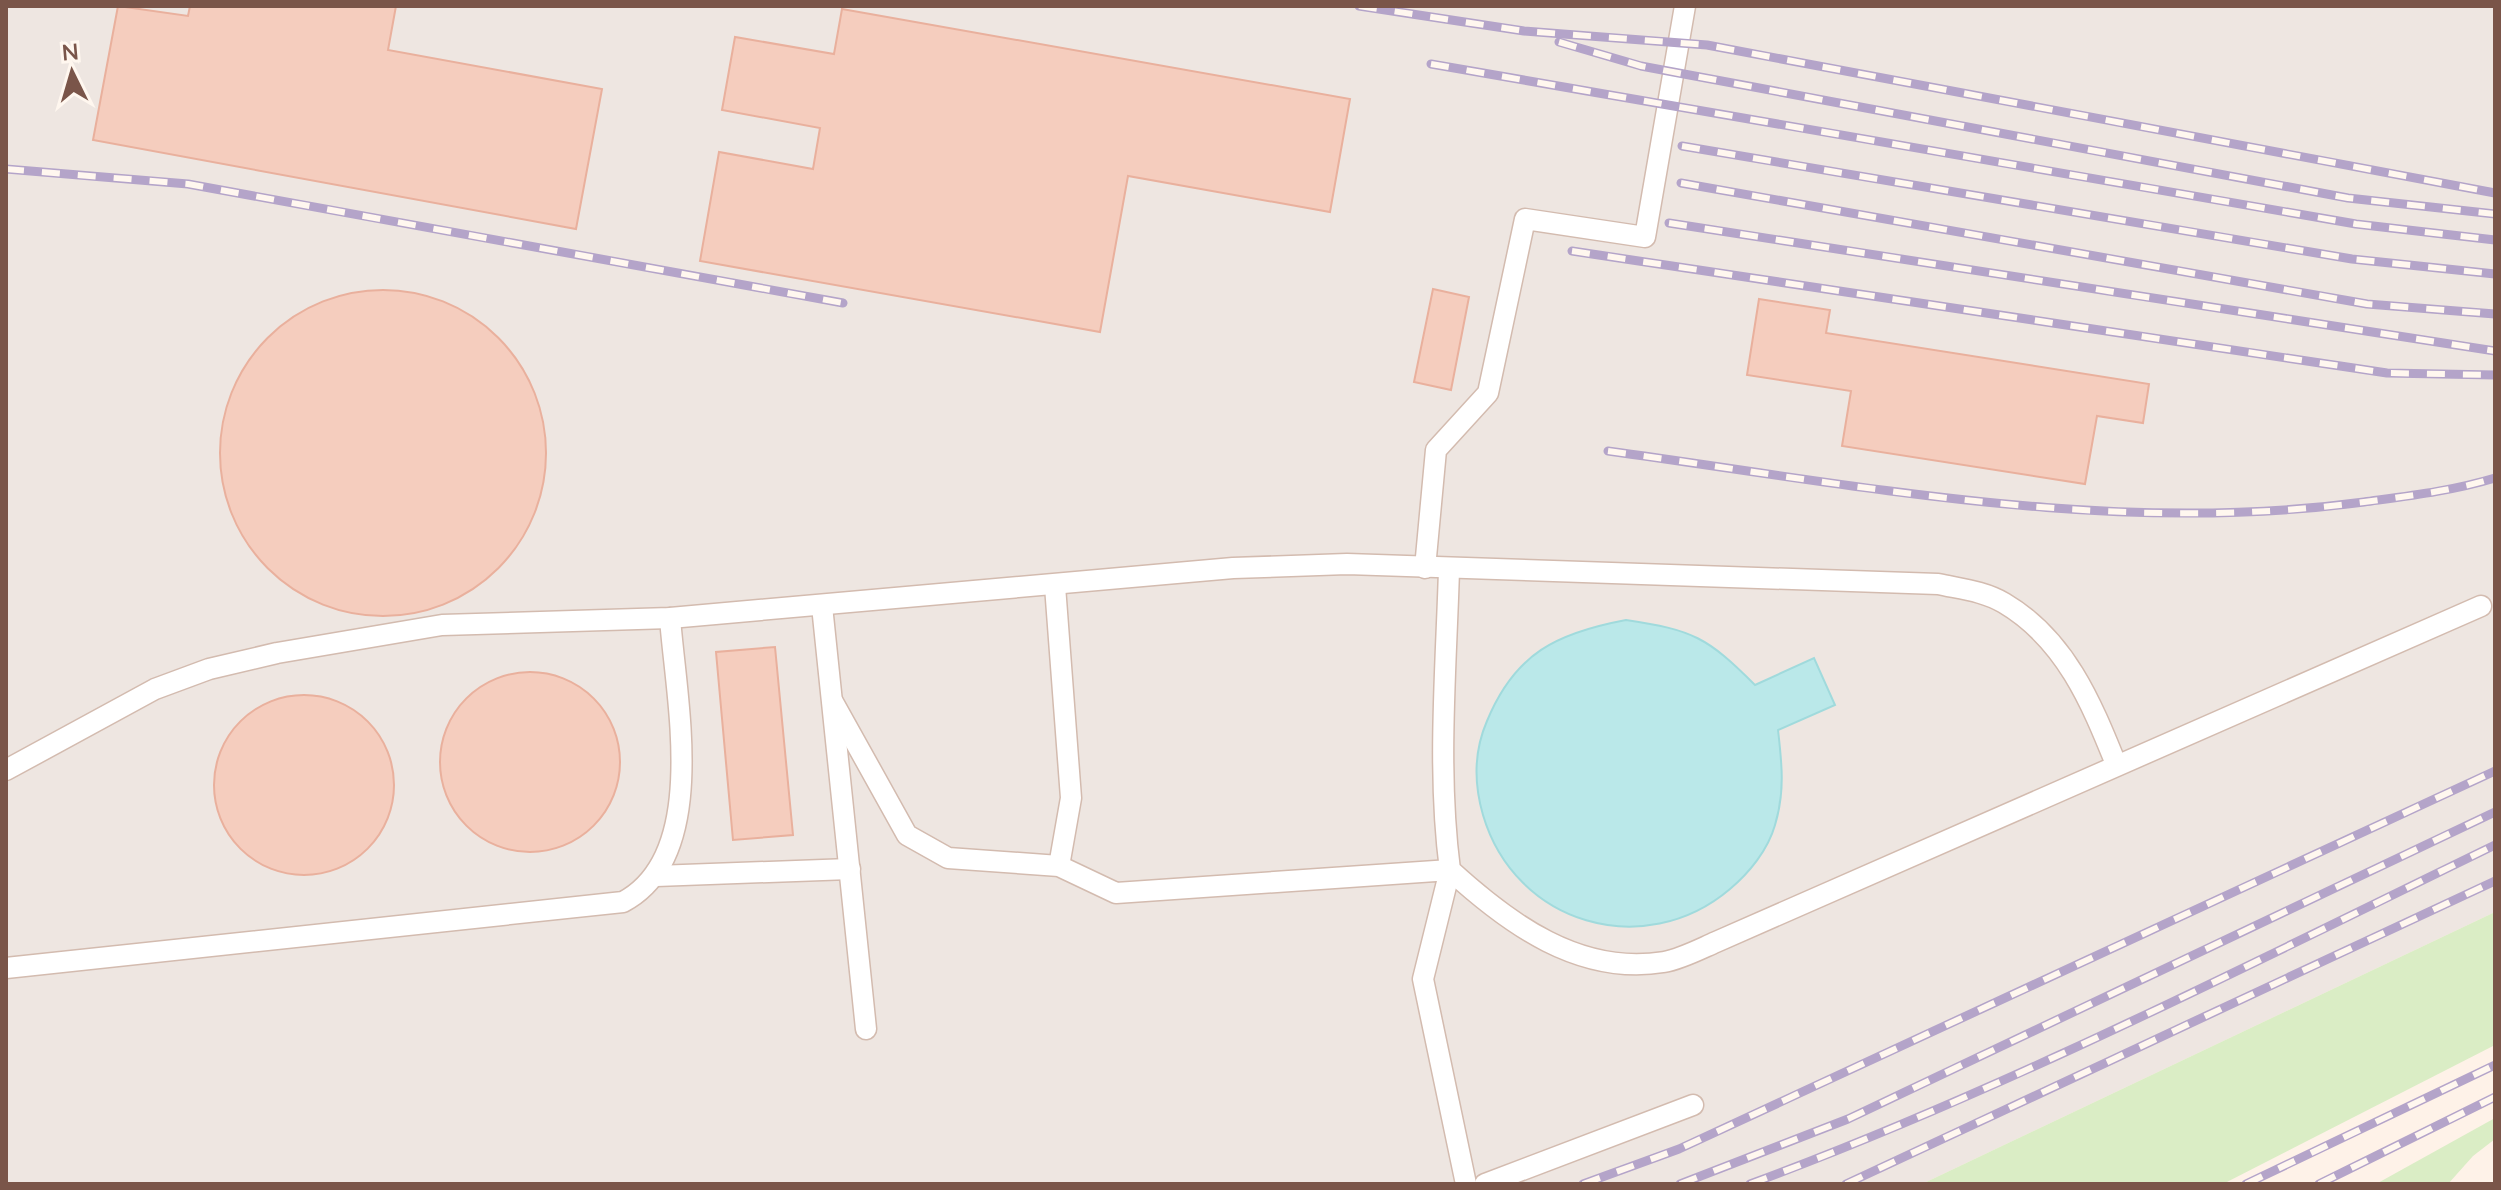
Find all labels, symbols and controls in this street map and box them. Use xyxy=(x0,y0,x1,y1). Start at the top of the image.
north arrow xyxy=(32,32,112,112)
text: N xyxy=(61,37,80,66)

